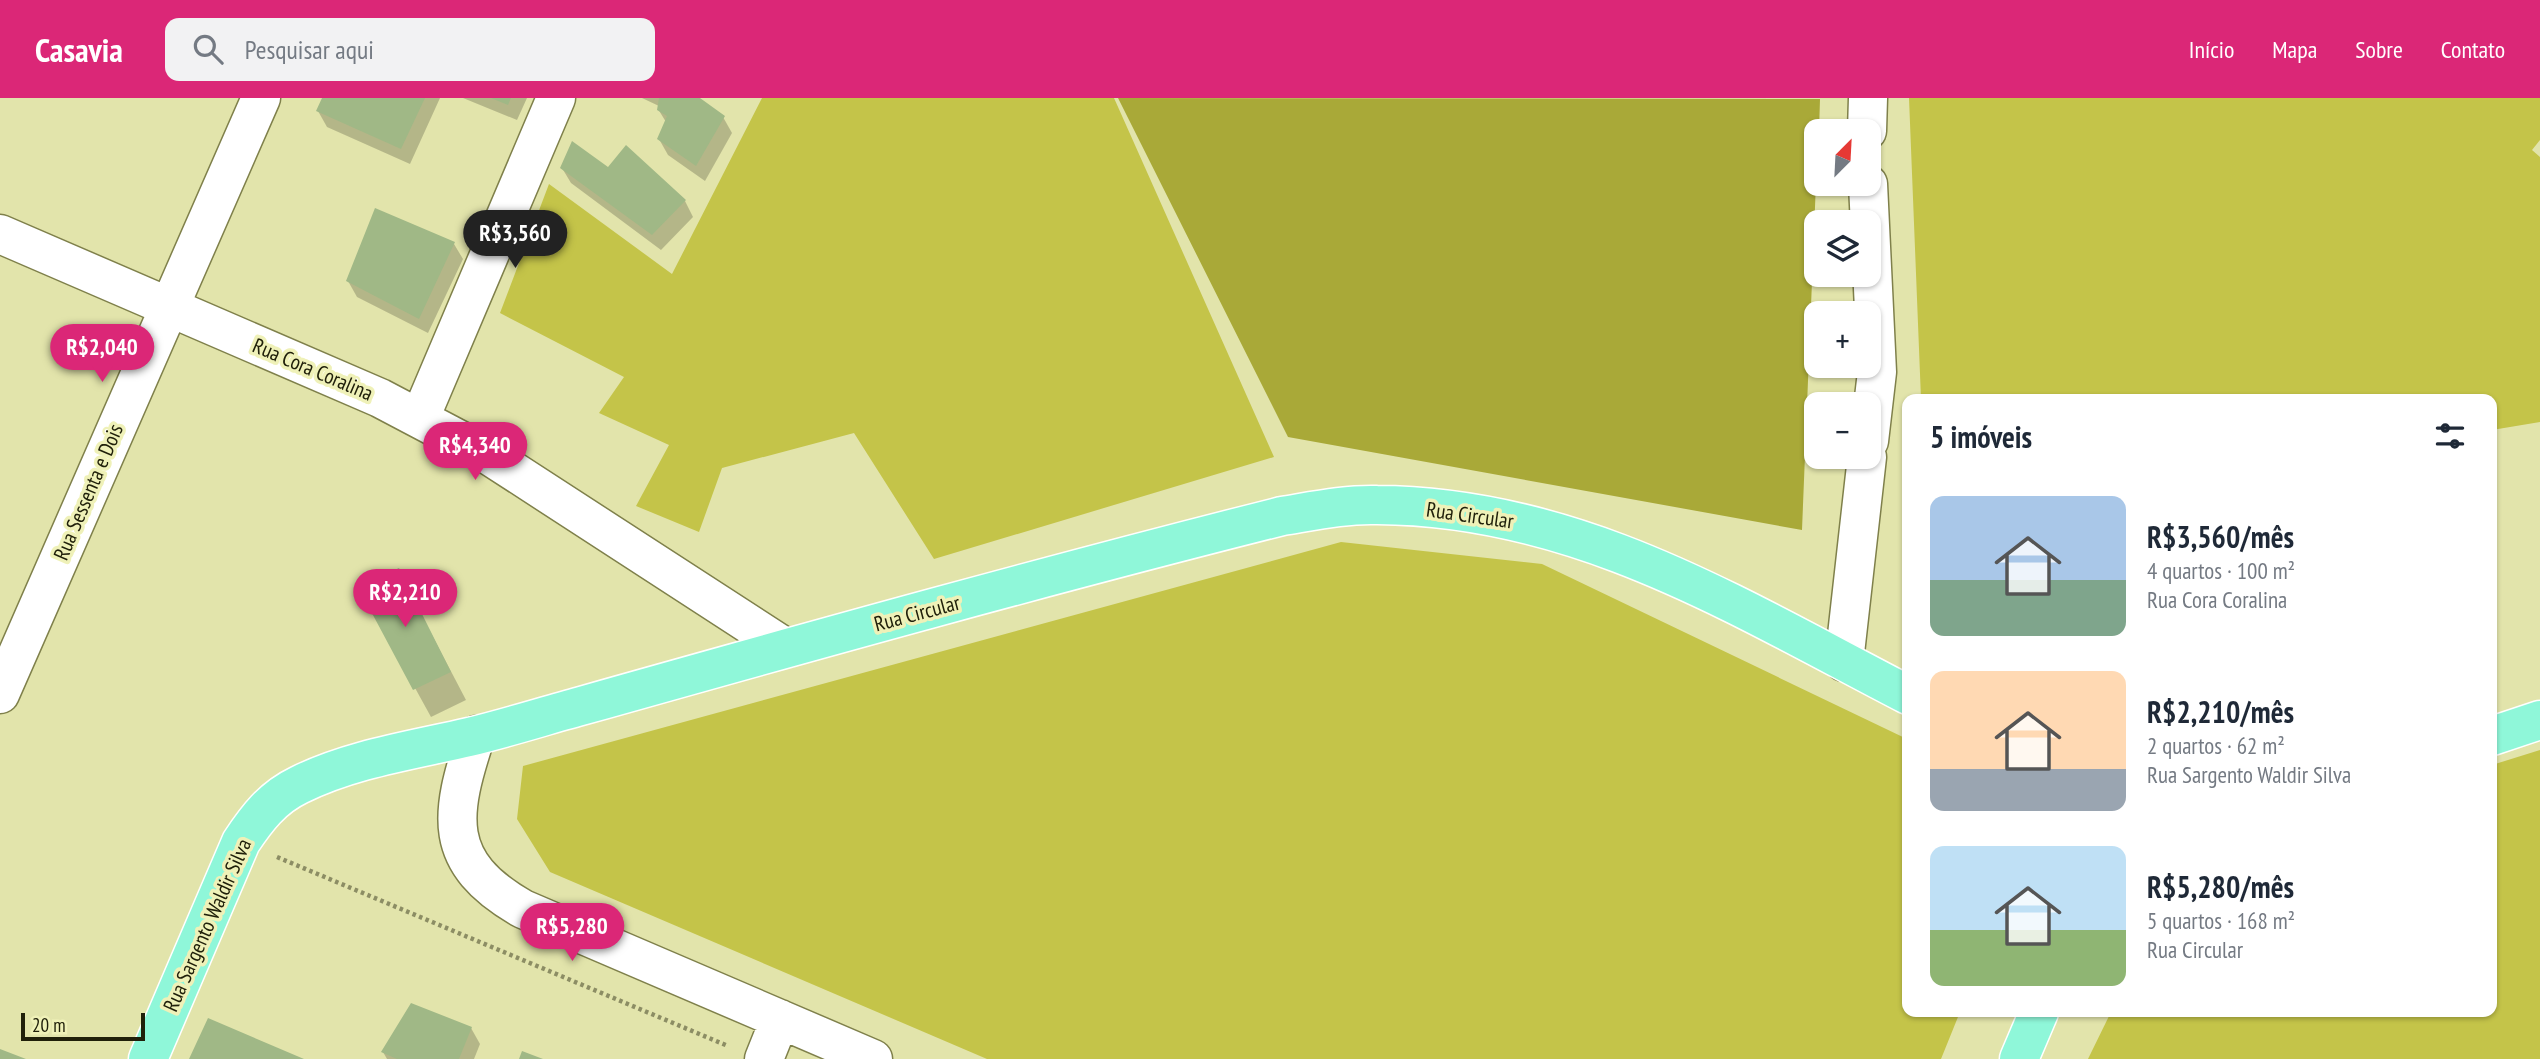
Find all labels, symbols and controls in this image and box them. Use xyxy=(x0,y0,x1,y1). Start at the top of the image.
search box xyxy=(165,18,655,81)
text: Casavia xyxy=(35,28,123,71)
icon: search xyxy=(189,30,227,68)
text: Pesquisar aqui xyxy=(245,33,374,66)
text: Início xyxy=(2189,34,2234,65)
text: Mapa xyxy=(2272,34,2317,65)
text: Sobre xyxy=(2355,34,2403,65)
text: Contato xyxy=(2441,34,2505,65)
north arrow xyxy=(1804,119,1881,196)
map controls xyxy=(1804,119,1881,469)
button: layers xyxy=(1804,210,1881,287)
pin: R$3,560 xyxy=(450,211,580,270)
text: R$3,560 xyxy=(479,218,551,247)
button: + xyxy=(1804,301,1881,378)
pin: R$2,040 xyxy=(37,324,167,384)
text: R$2,040 xyxy=(66,332,138,361)
street label: Rua Cora Coralina xyxy=(249,332,377,406)
button: − xyxy=(1804,392,1881,469)
text: 5 imóveis xyxy=(1930,417,2032,456)
icon: filters xyxy=(2431,417,2469,455)
street label: Rua Sessenta e Dois xyxy=(47,420,129,564)
pin: R$4,340 xyxy=(410,422,540,482)
text: R$4,340 xyxy=(439,430,511,459)
street label: Rua Circular xyxy=(1425,496,1515,534)
text: R$3,560/mês xyxy=(2147,517,2294,556)
icon: home xyxy=(1986,524,2070,608)
text: 4 quartos · 100 m² xyxy=(2147,556,2295,585)
pin: R$2,210 xyxy=(340,570,470,629)
text: R$2,210 xyxy=(369,577,441,606)
text: Rua Cora Coralina xyxy=(2147,585,2287,614)
street label: Rua Circular xyxy=(871,589,963,637)
text: R$2,210/mês xyxy=(2147,692,2294,731)
icon: home xyxy=(1986,699,2070,783)
text: 2 quartos · 62 m² xyxy=(2147,731,2285,760)
text: Rua Sargento Waldir Silva xyxy=(2147,760,2351,789)
street label: Rua Sargento Waldir Silva xyxy=(157,834,257,1016)
text: R$5,280/mês xyxy=(2147,867,2294,906)
icon: home xyxy=(1986,874,2070,958)
pin: R$5,280 xyxy=(507,904,637,963)
text: 5 quartos · 168 m² xyxy=(2147,906,2295,935)
text: R$5,280 xyxy=(536,911,608,940)
text: Rua Circular xyxy=(2147,935,2243,964)
scale bar xyxy=(21,1010,145,1042)
text: 20 m xyxy=(32,1013,66,1037)

